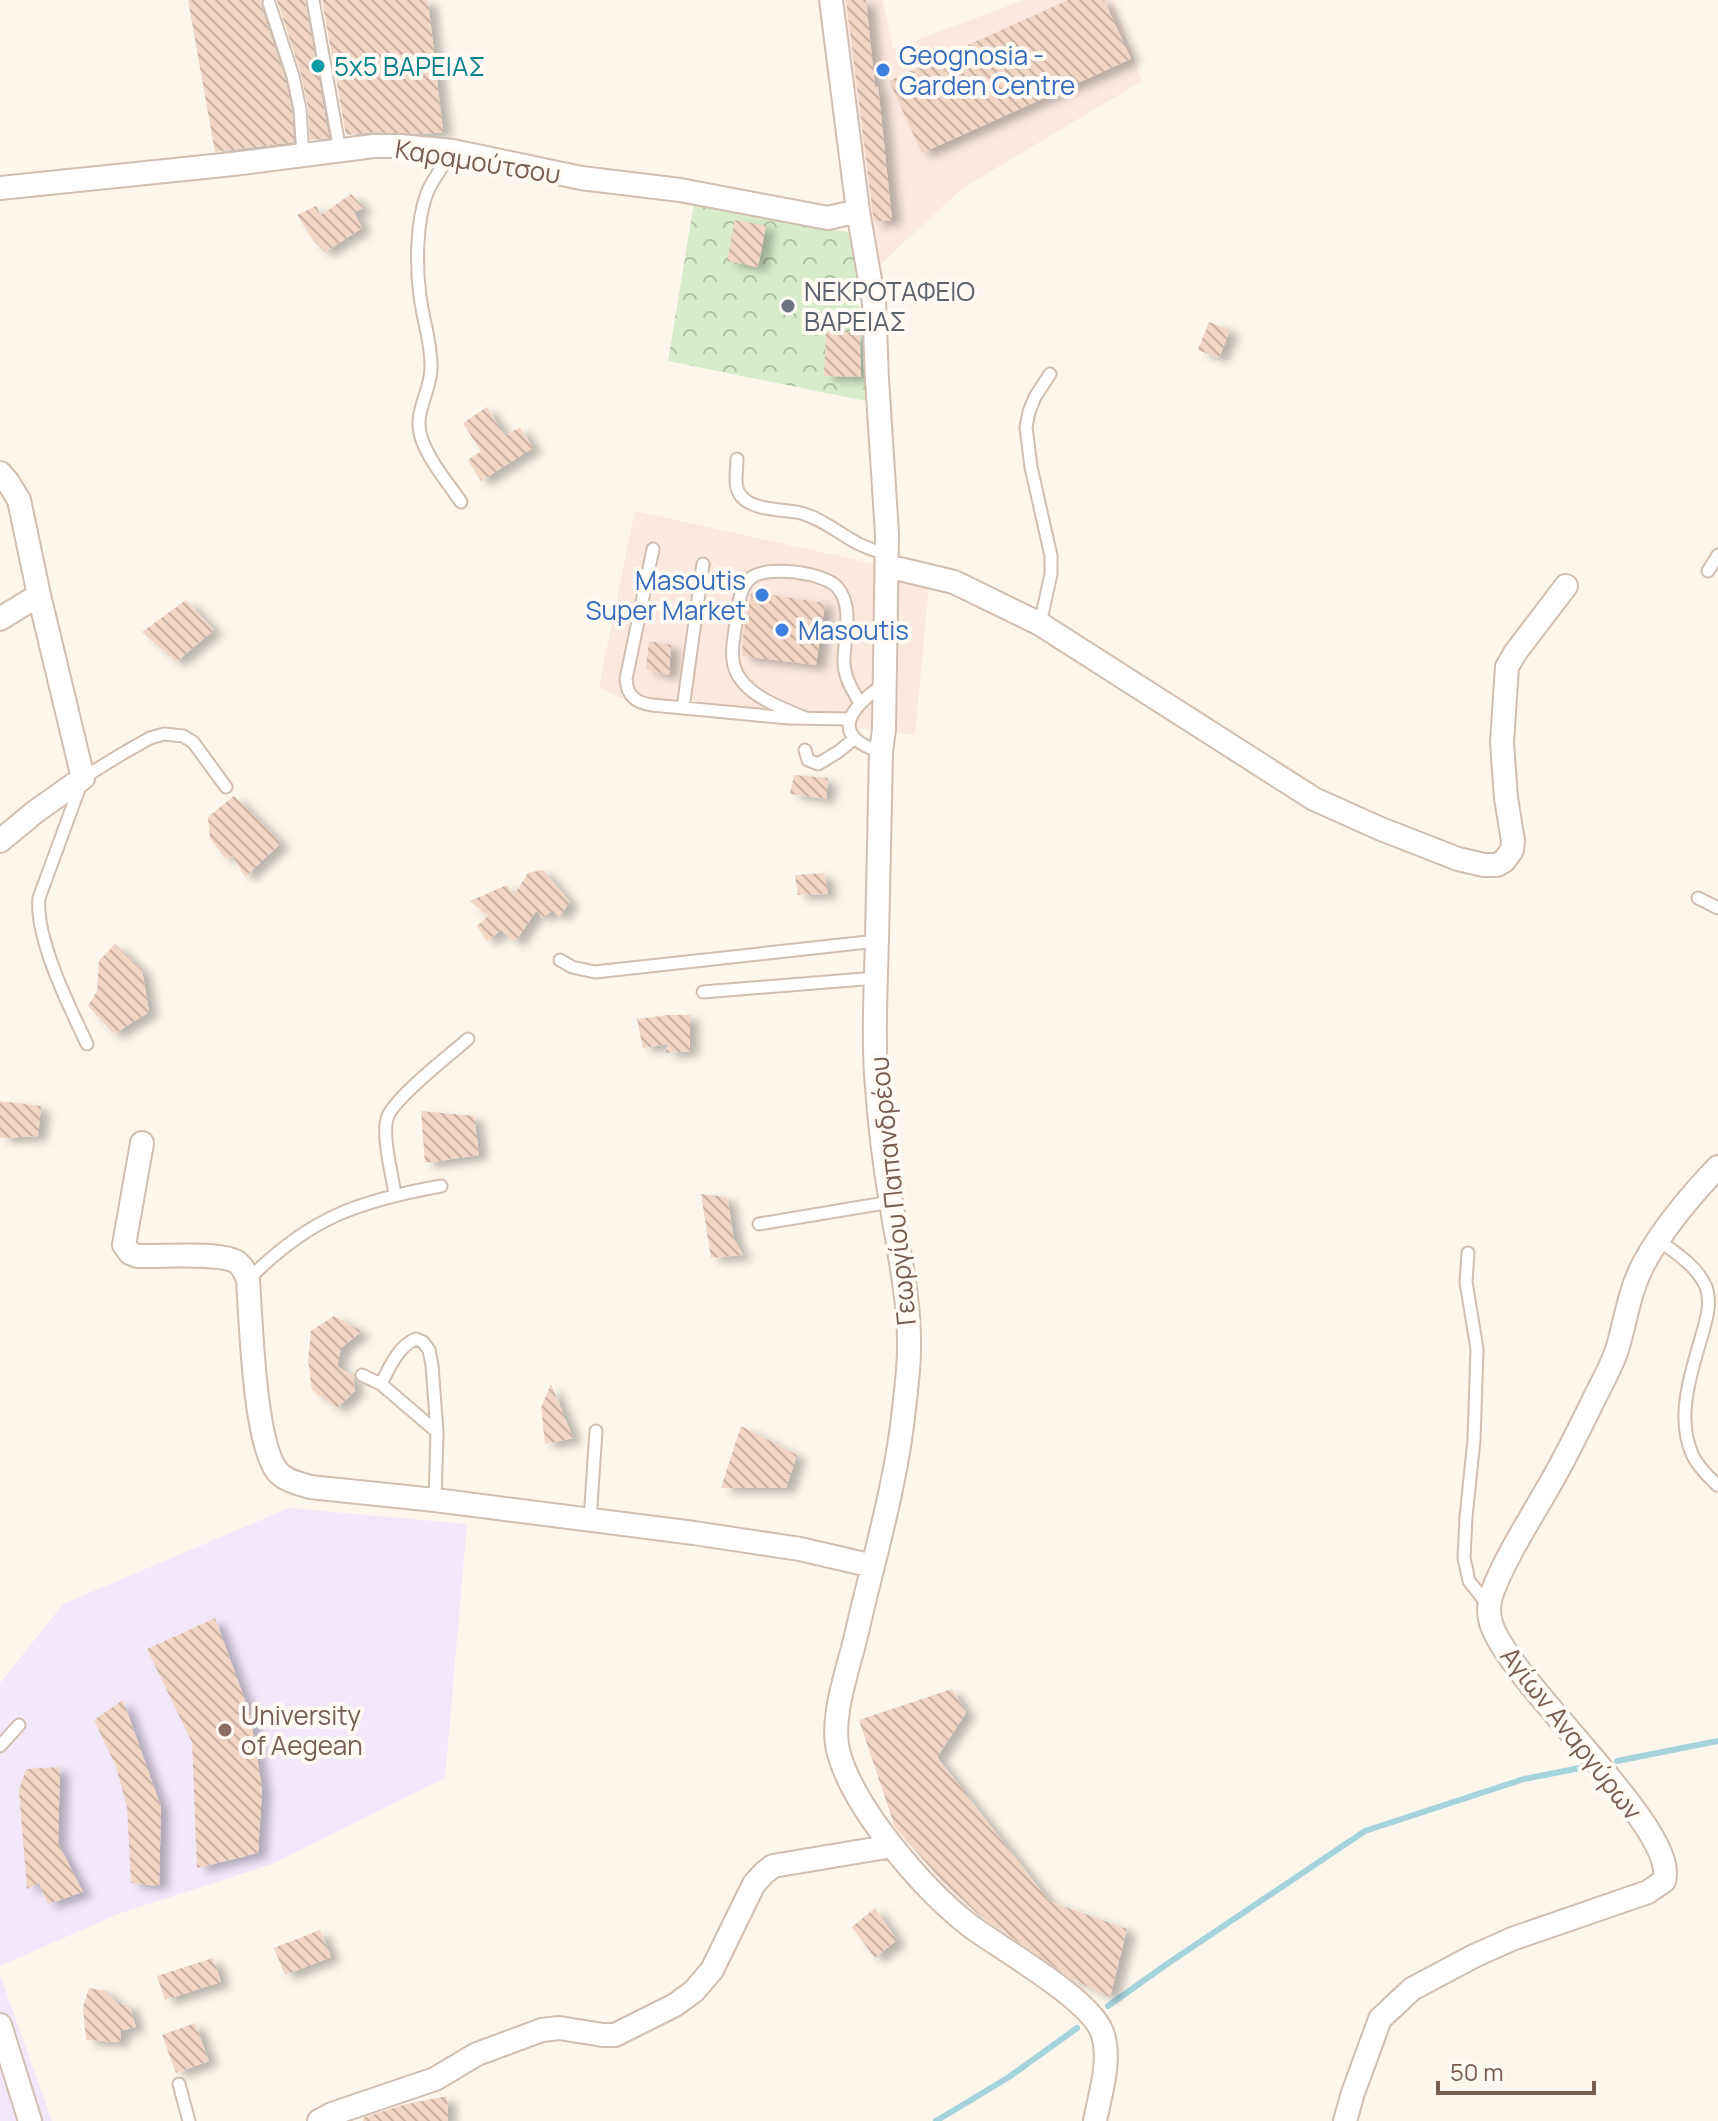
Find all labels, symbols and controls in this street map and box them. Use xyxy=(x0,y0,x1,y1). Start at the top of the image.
place label: Geognosia - Garden Centre xyxy=(899,37,1075,103)
place label: 5x5 ΒΑΡΕΙΑΣ xyxy=(334,48,485,84)
marker: 5x5 ΒΑΡΕΙΑΣ xyxy=(309,57,327,75)
marker: Geognosia - Garden Centre xyxy=(874,61,892,79)
street label: Καραμούτσου xyxy=(393,130,563,192)
place label: ΝΕΚΡΟΤΑΦΕΙΟ ΒΑΡΕΙΑΣ xyxy=(804,273,975,339)
marker: ΝΕΚΡΟΤΑΦΕΙΟ ΒΑΡΕΙΑΣ xyxy=(779,297,797,315)
place label: Masoutis Super Market xyxy=(585,562,746,628)
marker: Masoutis Super Market xyxy=(753,586,771,604)
place label: Masoutis xyxy=(798,612,909,648)
marker: Masoutis xyxy=(773,621,791,639)
street label: Γεωργίου Παπανδρέου xyxy=(860,1055,924,1327)
street label: Αγίων Αναργύρων xyxy=(1493,1639,1651,1827)
place label: University of Aegean xyxy=(241,1697,363,1763)
marker: University of Aegean xyxy=(216,1721,234,1739)
scale bar xyxy=(1438,2045,1594,2095)
text: 50 m xyxy=(1450,2055,1504,2088)

